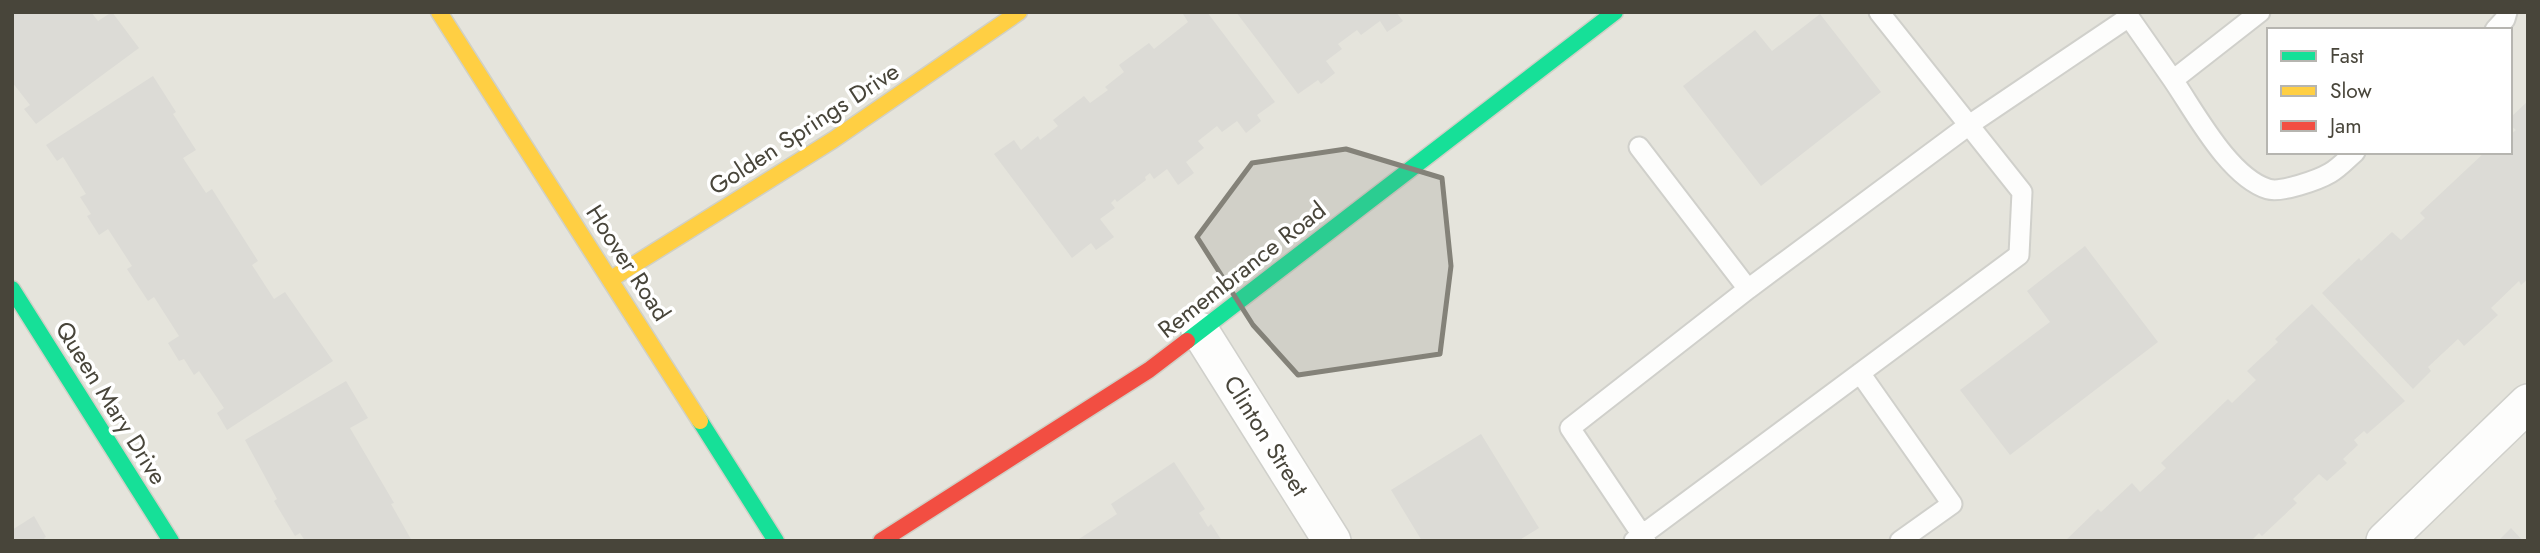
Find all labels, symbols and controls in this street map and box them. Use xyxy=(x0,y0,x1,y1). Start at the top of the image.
legend xyxy=(2267,28,2512,154)
text: Fast xyxy=(2330,41,2363,71)
street label: Golden Springs Drive xyxy=(702,54,906,203)
text: Slow xyxy=(2330,76,2372,106)
text: Jam xyxy=(2327,111,2362,141)
street label: Remembrance Road xyxy=(1150,193,1333,346)
street label: Hoover Road xyxy=(578,198,679,328)
street label: Queen Mary Drive xyxy=(47,314,176,491)
street label: Clinton Street xyxy=(1215,368,1318,503)

